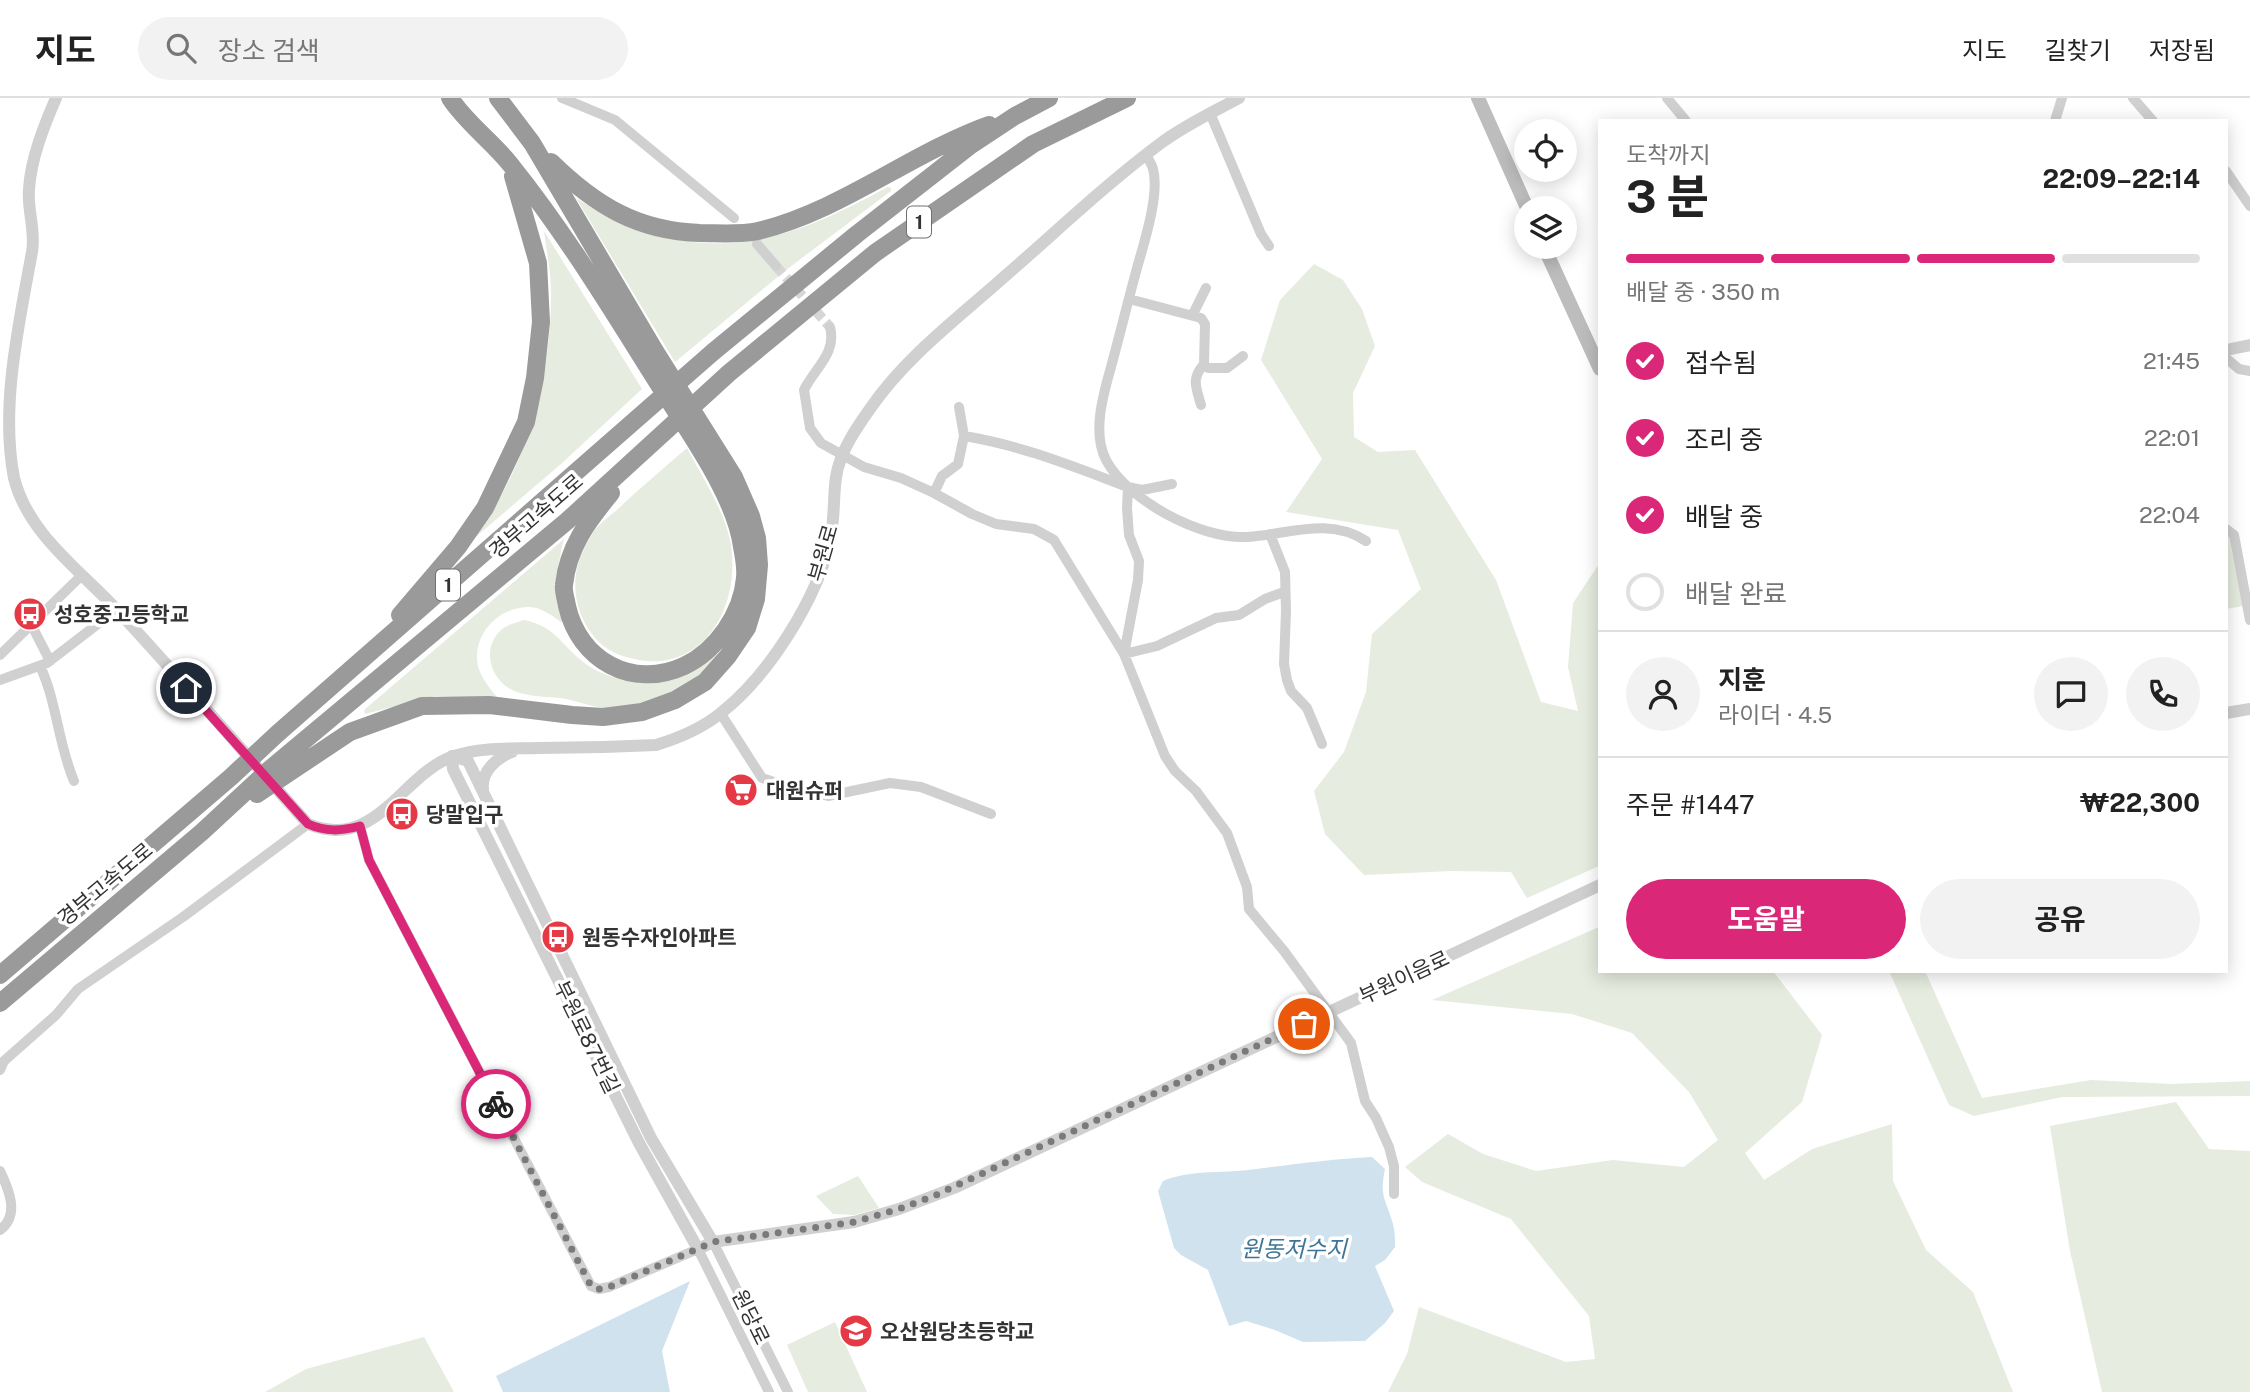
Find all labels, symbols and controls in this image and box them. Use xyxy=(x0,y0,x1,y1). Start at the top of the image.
search box xyxy=(138,17,628,80)
icon: search xyxy=(162,29,200,67)
text: 지도 xyxy=(35,31,96,69)
text: 장소 검색 xyxy=(218,35,320,66)
text: 지도 xyxy=(1962,36,2007,64)
text: 길찾기 xyxy=(2045,36,2111,64)
text: 저장됨 xyxy=(2149,36,2215,64)
map controls xyxy=(1514,119,1577,259)
button: locate xyxy=(1514,119,1577,182)
text: 도착까지 xyxy=(1626,141,1711,168)
text: 22:09–22:14 xyxy=(2043,163,2200,194)
text: 3 분 xyxy=(1626,169,1709,223)
button: layers xyxy=(1514,196,1577,259)
road number: 1 xyxy=(907,206,931,238)
text: 배달 중 · 350 m xyxy=(1626,278,1780,305)
icon: check xyxy=(1626,342,1664,380)
text: 접수됨 xyxy=(1685,347,1757,378)
text: 21:45 xyxy=(2143,347,2200,374)
icon: check xyxy=(1626,419,1664,457)
text: 조리 중 xyxy=(1685,424,1763,455)
text: 22:01 xyxy=(2144,424,2200,451)
street label: 경부고속도로 xyxy=(484,469,588,563)
icon: check xyxy=(1626,496,1664,534)
text: 배달 중 xyxy=(1685,501,1763,532)
text: 22:04 xyxy=(2139,501,2200,528)
street label: 부원로 xyxy=(803,522,843,584)
road number: 1 xyxy=(436,570,460,600)
text: 배달 완료 xyxy=(1685,578,1787,609)
bus stop icon: 성호중고등학교 xyxy=(11,595,49,633)
place label: 성호중고등학교 xyxy=(54,602,189,627)
button: person xyxy=(1626,657,1700,731)
button: chat xyxy=(2034,657,2108,731)
button: phone xyxy=(2126,657,2200,731)
pin xyxy=(156,658,216,718)
text: 지훈 xyxy=(1718,664,1766,695)
icon: home xyxy=(167,669,205,707)
text: 라이더 · 4.5 xyxy=(1718,701,1832,728)
supermarket icon: 대원슈퍼 xyxy=(722,771,760,809)
place label: 대원슈퍼 xyxy=(766,778,843,803)
text: ₩22,300 xyxy=(2080,787,2200,818)
text: 주문 #1447 xyxy=(1626,789,1755,820)
bus stop icon: 당말입구 xyxy=(383,795,421,833)
place label: 당말입구 xyxy=(426,802,503,827)
street label: 경부고속도로 xyxy=(53,837,157,931)
button: 도움말 xyxy=(1626,879,1906,959)
button: 공유 xyxy=(1920,879,2200,959)
bus stop icon: 원동수자인아파트 xyxy=(539,918,577,956)
place label: 원동수자인아파트 xyxy=(582,925,737,950)
street label: 부원이음로 xyxy=(1355,945,1453,1009)
street label: 부원로87번길 xyxy=(549,976,625,1098)
pin xyxy=(1274,994,1334,1054)
icon: bag xyxy=(1285,1005,1323,1043)
courier xyxy=(461,1069,531,1139)
icon: bike xyxy=(477,1085,515,1123)
water label: 원동저수지 xyxy=(1241,1235,1349,1262)
street label: 원당로 xyxy=(727,1285,775,1349)
school or university icon: 오산원당초등학교 xyxy=(837,1312,875,1350)
place label: 오산원당초등학교 xyxy=(880,1319,1035,1344)

